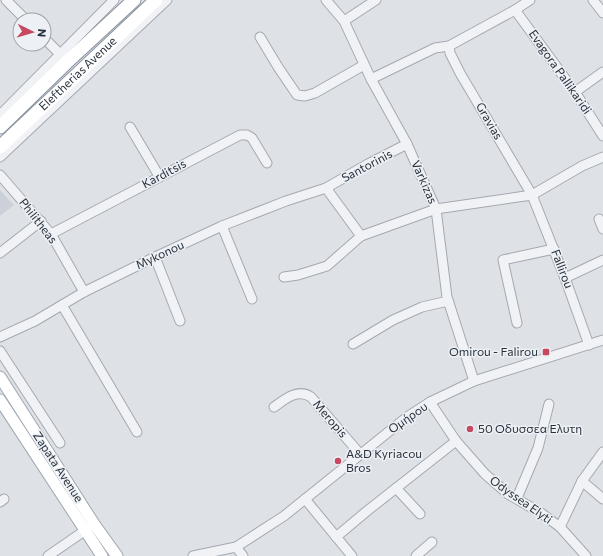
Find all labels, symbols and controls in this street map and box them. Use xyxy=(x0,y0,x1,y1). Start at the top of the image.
north arrow xyxy=(12,12,52,52)
street label: Evagora Pallikaridi xyxy=(526,27,595,116)
text: N xyxy=(36,28,49,38)
street label: Eleftherias Avenue xyxy=(36,33,119,113)
street label: Gravias xyxy=(474,99,506,142)
street label: Santorinis xyxy=(339,146,394,184)
street label: Karditsis xyxy=(139,156,188,191)
street label: Varkizas xyxy=(409,158,441,205)
street label: Philitheas xyxy=(17,195,61,246)
street label: Mykonou xyxy=(133,237,186,271)
street label: Fallirou xyxy=(549,247,577,290)
place label: Omirou - Falirou xyxy=(449,344,538,358)
marker: Omirou - Falirou xyxy=(541,347,551,357)
street label: Meropis xyxy=(311,397,351,440)
street label: Ομήρου xyxy=(385,399,430,436)
place label: 50 Οδυσσεα Ελυτη xyxy=(478,421,582,435)
marker: 50 Οδυσσεα Ελυτη xyxy=(465,424,475,434)
street label: Zapata Avenue xyxy=(31,429,87,504)
place label: A&D Kyriacou Bros xyxy=(346,446,422,474)
marker: A&D Kyriacou Bros xyxy=(333,456,343,466)
street label: Odyssea Elyti xyxy=(488,472,556,526)

